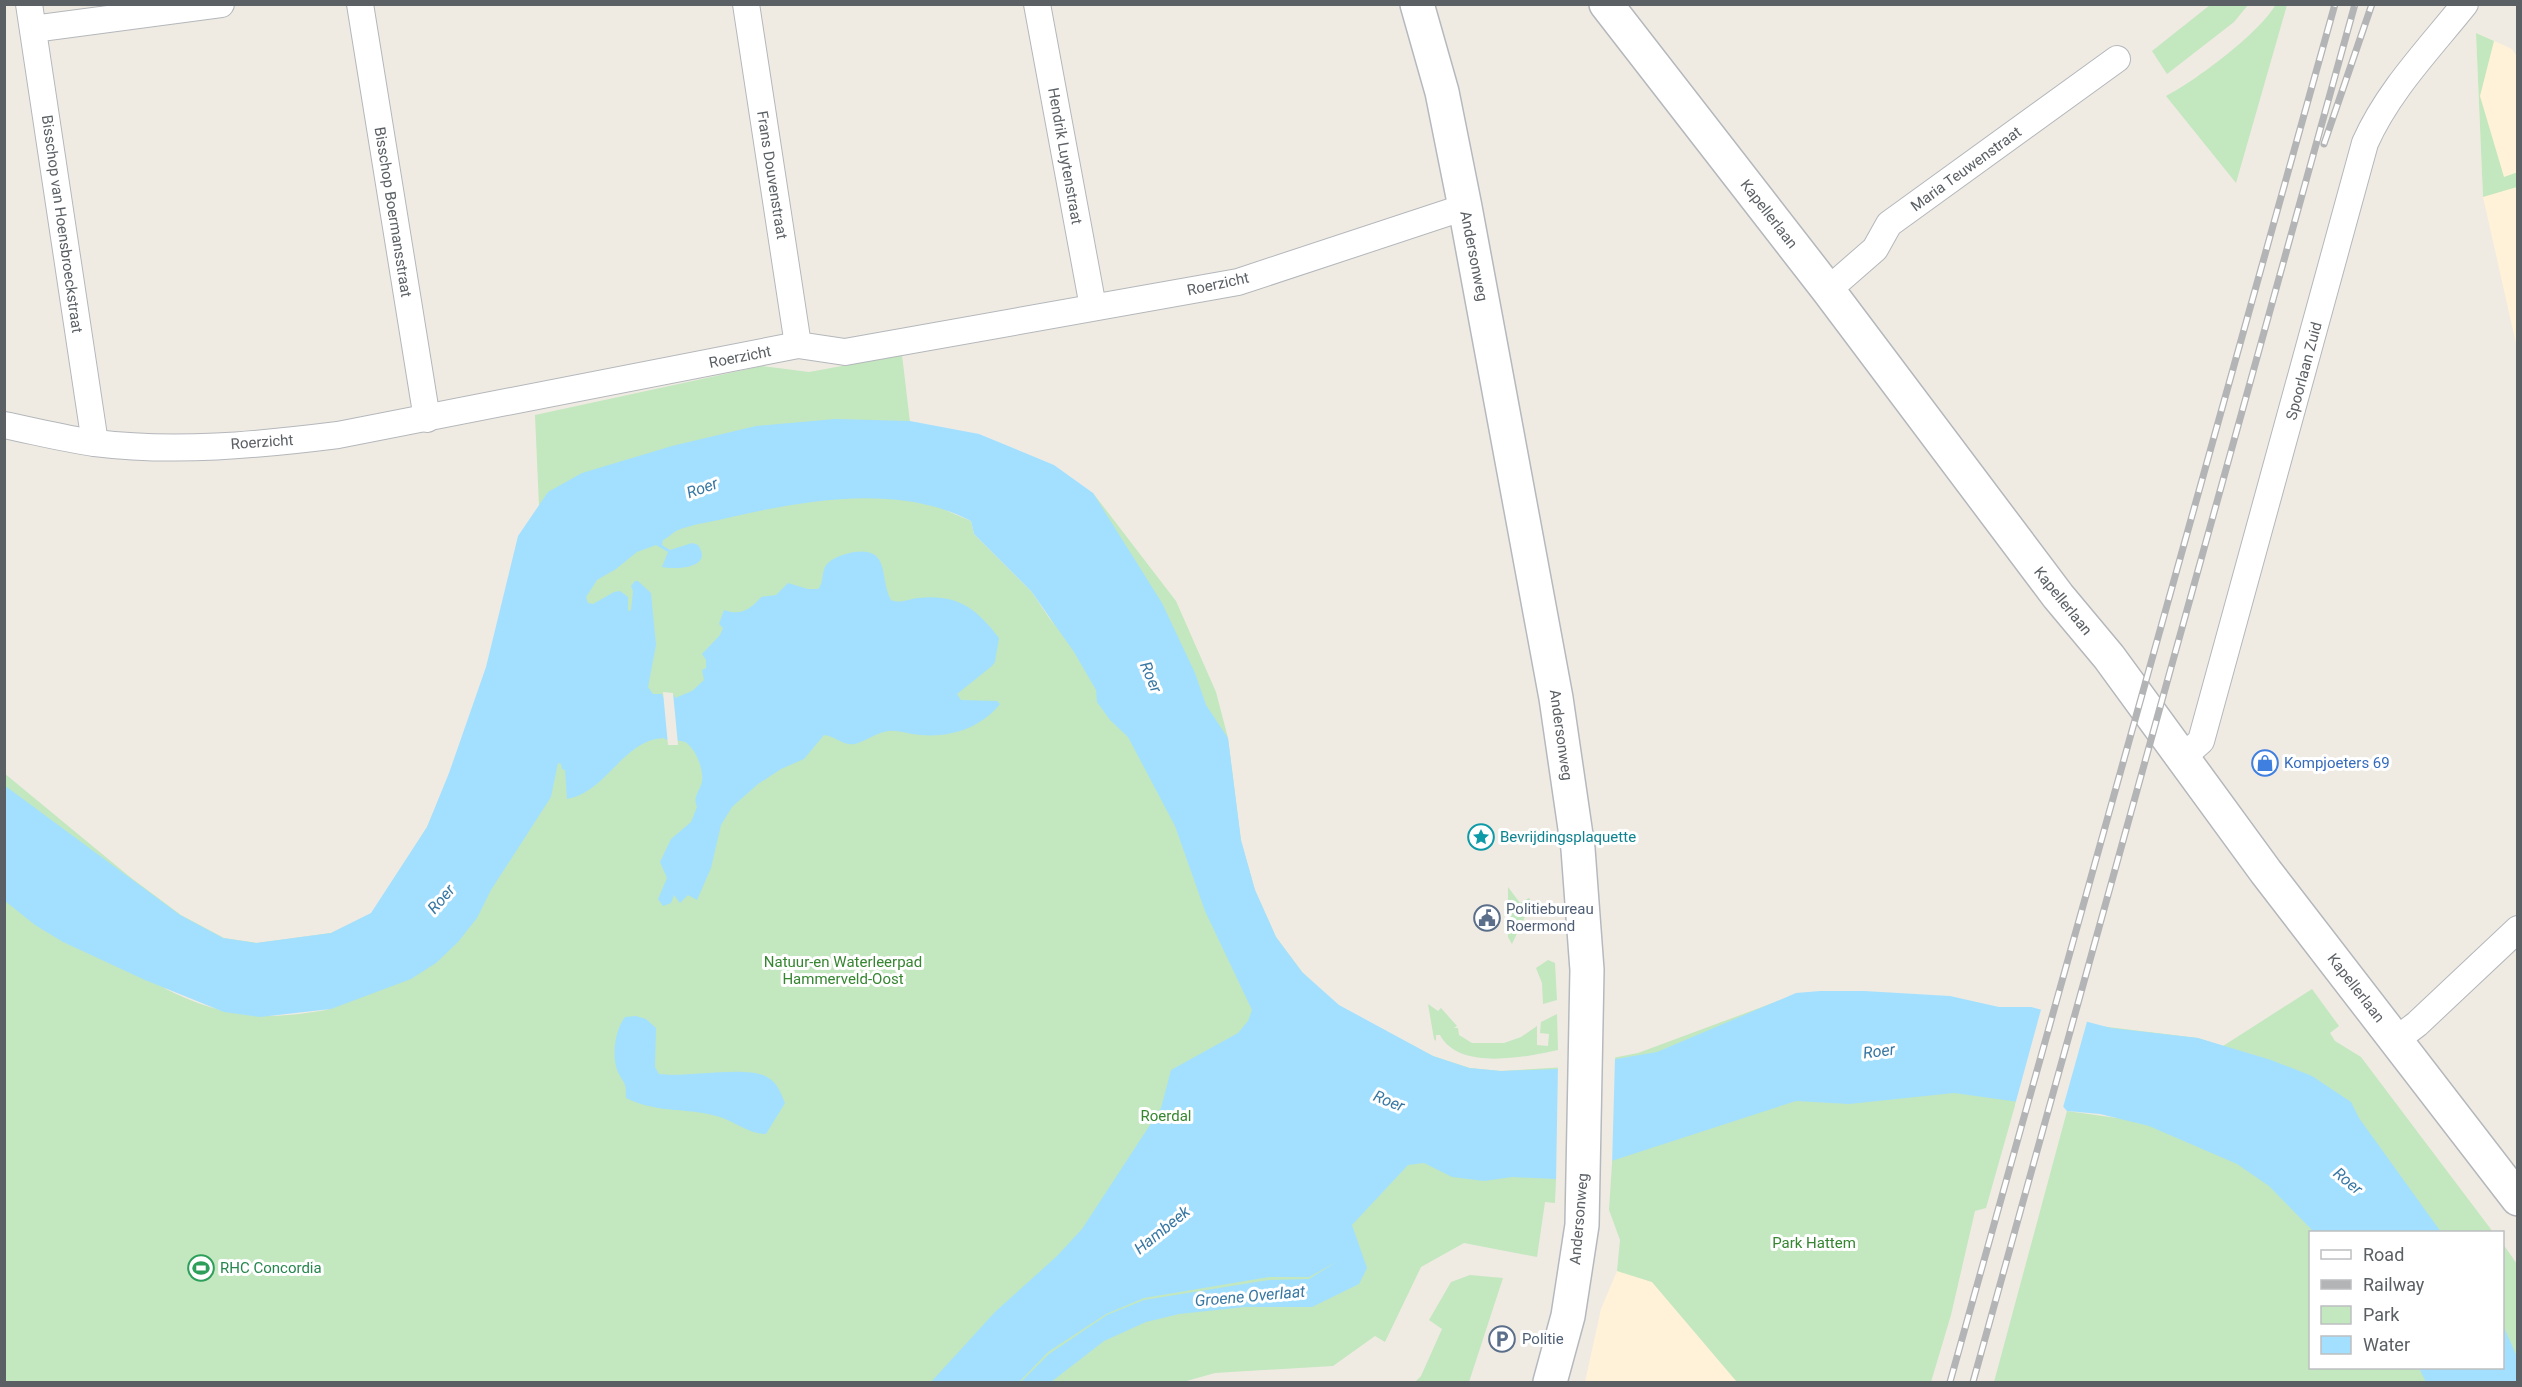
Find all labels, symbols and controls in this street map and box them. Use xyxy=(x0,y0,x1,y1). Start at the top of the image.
street label: Hendrik Luytenstraat xyxy=(1044,86,1086,226)
street label: Frans Douvenstraat xyxy=(753,110,791,240)
street label: Bisschop van Hoensbroeckstraat xyxy=(38,114,86,334)
street label: Maria Teuwenstraat xyxy=(1907,123,2025,215)
street label: Bisschop Boermansstraat xyxy=(371,126,415,299)
street label: Kapellerlaan xyxy=(1737,176,1801,252)
street label: Andersonweg xyxy=(1456,209,1492,303)
street label: Roerzicht xyxy=(1185,269,1251,299)
street label: Spoorlaan Zuid xyxy=(2282,320,2326,422)
street label: Roerzicht xyxy=(707,342,773,372)
street label: Roerzicht xyxy=(230,431,294,453)
water label: Roer xyxy=(684,473,721,502)
street label: Kapellerlaan xyxy=(2030,563,2096,639)
water label: Roer xyxy=(1136,659,1166,696)
street label: Andersonweg xyxy=(1546,688,1576,782)
shop icon: Kompjoeters 69 xyxy=(2250,748,2280,778)
place label: Kompjoeters 69 xyxy=(2284,754,2390,772)
place icon: Bevrijdingsplaquette xyxy=(1466,822,1496,852)
place label: Bevrijdingsplaquette xyxy=(1500,828,1636,846)
water label: Roer xyxy=(423,880,459,917)
place label: Politiebureau Roermond xyxy=(1506,900,1594,935)
public building icon: Politiebureau Roermond xyxy=(1472,903,1502,933)
street label: Kapellerlaan xyxy=(2324,950,2388,1026)
park label: Natuur-en Waterleerpad Hammerveld-Oost xyxy=(764,953,922,988)
water label: Roer xyxy=(1862,1040,1897,1062)
water label: Roer xyxy=(1371,1086,1408,1116)
park label: Roerdal xyxy=(1141,1107,1191,1125)
water label: Roer xyxy=(2330,1163,2367,1199)
street label: Andersonweg xyxy=(1566,1172,1592,1266)
water label: Hambeek xyxy=(1130,1201,1195,1258)
legend xyxy=(2309,1231,2504,1369)
park label: Park Hattem xyxy=(1772,1234,1856,1252)
text: Road xyxy=(2363,1244,2404,1265)
sports icon: RHC Concordia xyxy=(186,1253,216,1283)
place label: RHC Concordia xyxy=(220,1259,322,1277)
text: Railway xyxy=(2363,1274,2425,1295)
water label: Groene Overlaat xyxy=(1194,1282,1307,1310)
text: Park xyxy=(2363,1304,2400,1325)
parking icon: Politie xyxy=(1487,1324,1517,1354)
place label: Politie xyxy=(1522,1330,1564,1348)
text: Water xyxy=(2363,1334,2410,1355)

